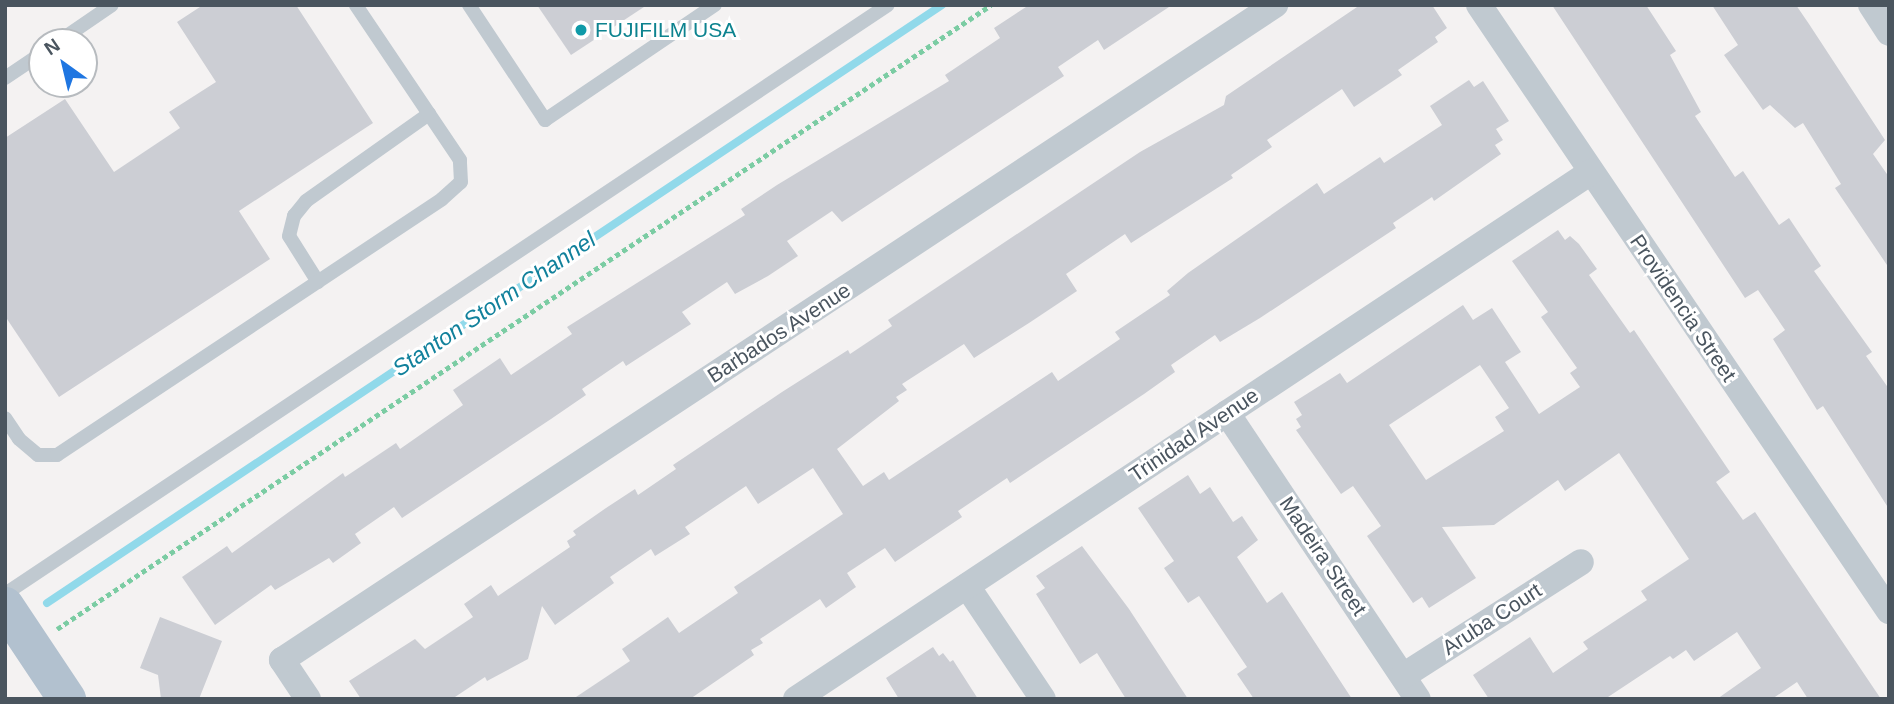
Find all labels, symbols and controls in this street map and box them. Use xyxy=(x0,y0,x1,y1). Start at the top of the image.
place label: FUJIFILM USA xyxy=(595,17,736,43)
marker: FUJIFILM USA xyxy=(573,22,589,38)
north arrow xyxy=(28,28,98,98)
text: N xyxy=(41,34,64,59)
water label: Stanton Storm Channel xyxy=(387,226,601,382)
street label: Providencia Street xyxy=(1625,230,1741,386)
street label: Barbados Avenue xyxy=(702,277,856,389)
street label: Trinidad Avenue xyxy=(1124,382,1264,488)
street label: Madeira Street xyxy=(1274,492,1372,620)
street label: Aruba Court xyxy=(1438,578,1546,660)

